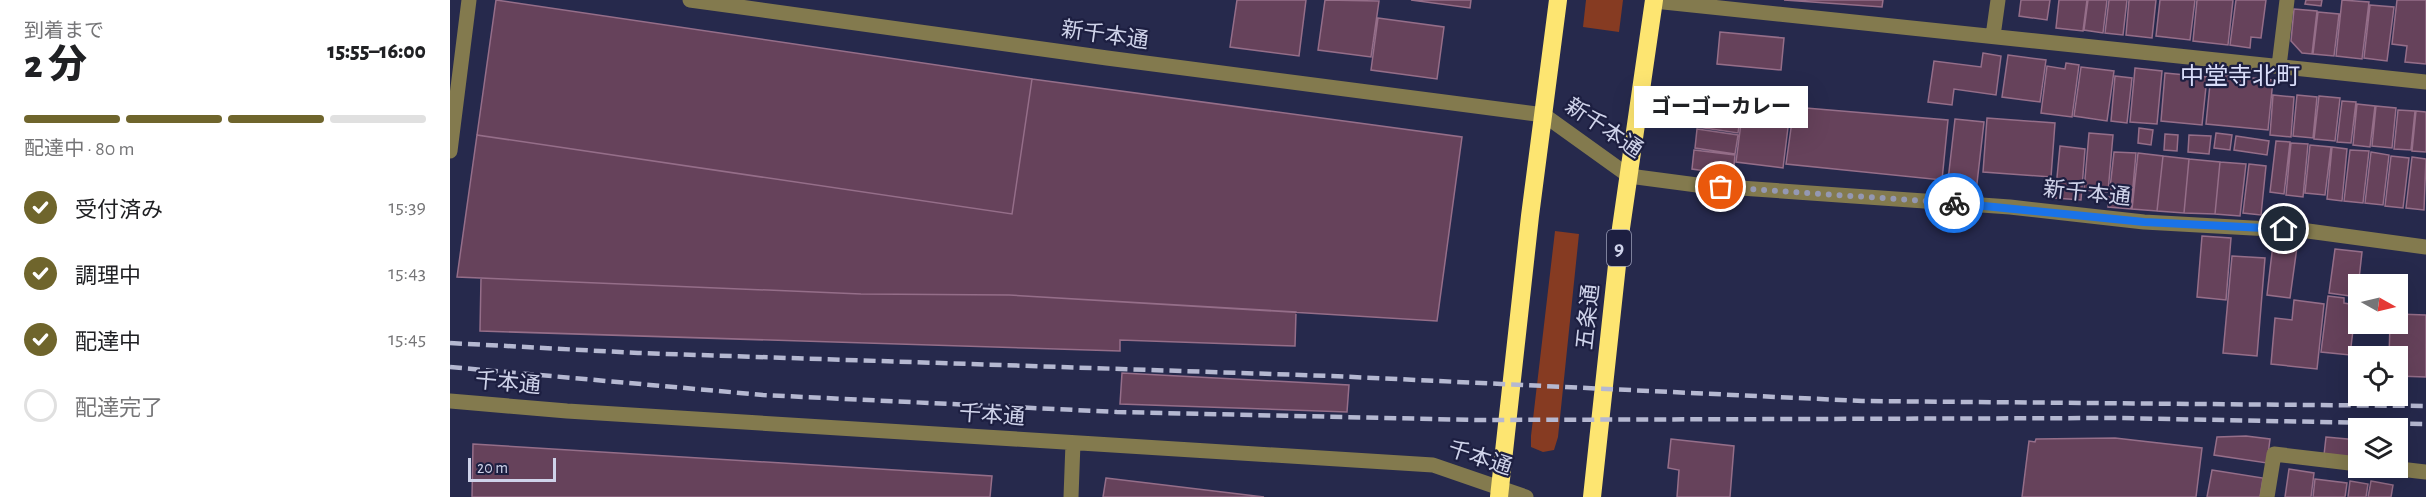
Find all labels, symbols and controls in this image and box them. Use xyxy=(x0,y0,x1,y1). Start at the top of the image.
street label: 新千本通 xyxy=(1060,17,1150,52)
text: 到着まで xyxy=(24,21,104,41)
text: 15:55–16:00 xyxy=(327,40,426,62)
text: 2 分 xyxy=(24,46,87,85)
district label: 中堂寺北町 xyxy=(2180,63,2300,89)
callout: ゴーゴーカレー xyxy=(1634,85,1808,127)
street label: 新千本通 xyxy=(1561,93,1647,162)
text: ゴーゴーカレー xyxy=(1651,97,1791,117)
text: 配達中 · 80 m xyxy=(24,139,135,159)
pin xyxy=(1695,161,1746,212)
icon: bag xyxy=(1704,170,1737,203)
courier xyxy=(1924,173,1984,233)
street label: 新千本通 xyxy=(2042,176,2132,209)
icon: bike xyxy=(1938,187,1971,220)
icon: check xyxy=(24,191,57,224)
text: 15:39 xyxy=(389,197,426,217)
text: 受付済み xyxy=(75,199,163,221)
pin xyxy=(2258,203,2309,254)
icon: home xyxy=(2267,212,2300,245)
road number: 9 xyxy=(1607,230,1631,266)
icon: check xyxy=(24,257,57,290)
text: 15:43 xyxy=(388,263,426,283)
text: 調理中 xyxy=(75,265,141,287)
north arrow xyxy=(2348,274,2408,334)
map controls xyxy=(2348,274,2408,478)
street label: 五条通 xyxy=(1573,283,1602,351)
icon: check xyxy=(24,323,57,356)
text: 15:45 xyxy=(388,329,426,349)
text: 配達中 xyxy=(75,331,141,353)
button: locate xyxy=(2348,346,2408,406)
street label: 千本通 xyxy=(474,368,542,397)
text: 配達完了 xyxy=(75,397,163,419)
street label: 千本通 xyxy=(958,401,1026,428)
button: layers xyxy=(2348,418,2408,478)
street label: 千本通 xyxy=(1445,436,1515,479)
scale bar xyxy=(468,455,556,482)
text: 20 m xyxy=(477,460,508,476)

